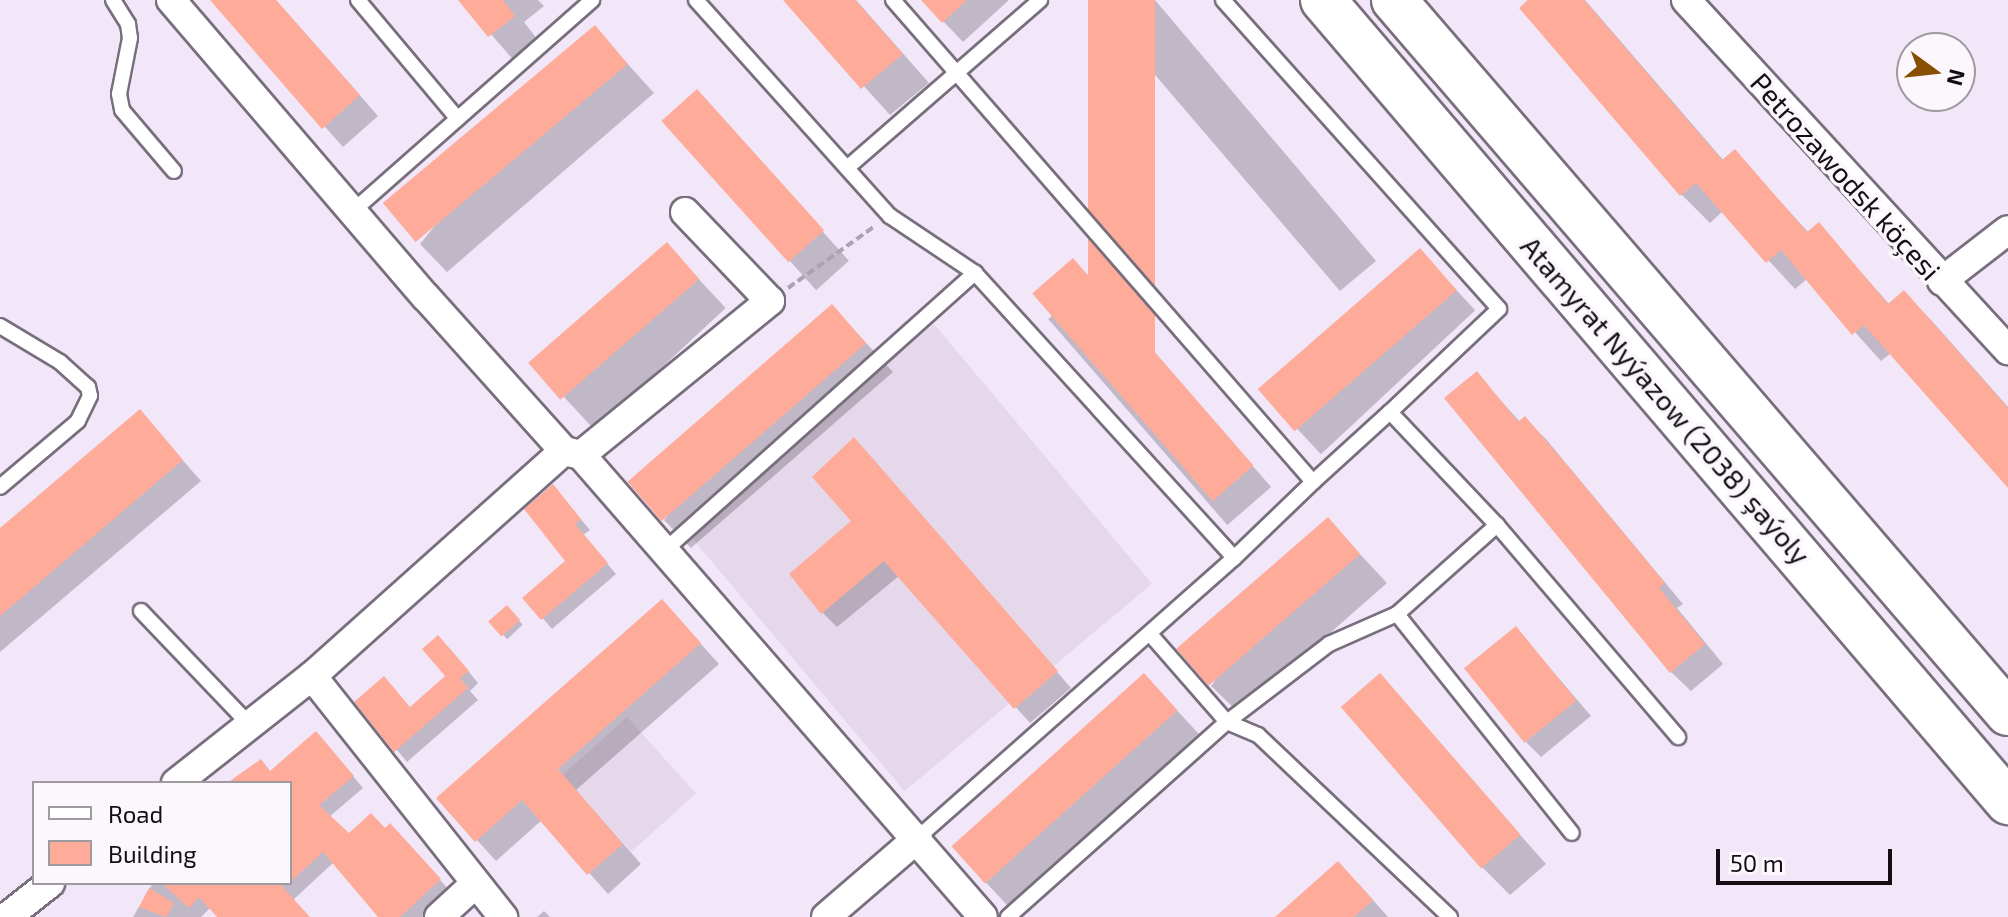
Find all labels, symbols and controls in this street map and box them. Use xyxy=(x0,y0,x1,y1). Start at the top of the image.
north arrow xyxy=(1896,32,1976,112)
street label: Petrozawodsk köçesi xyxy=(1744,65,1948,287)
text: N xyxy=(1943,67,1972,89)
street label: Atamyrat Nyýazow (2038) şaýoly xyxy=(1514,229,1818,571)
legend xyxy=(32,781,292,885)
text: Road xyxy=(108,799,163,828)
scale bar xyxy=(1720,833,1896,883)
text: Building xyxy=(108,839,197,868)
text: 50 m xyxy=(1730,848,1784,877)

